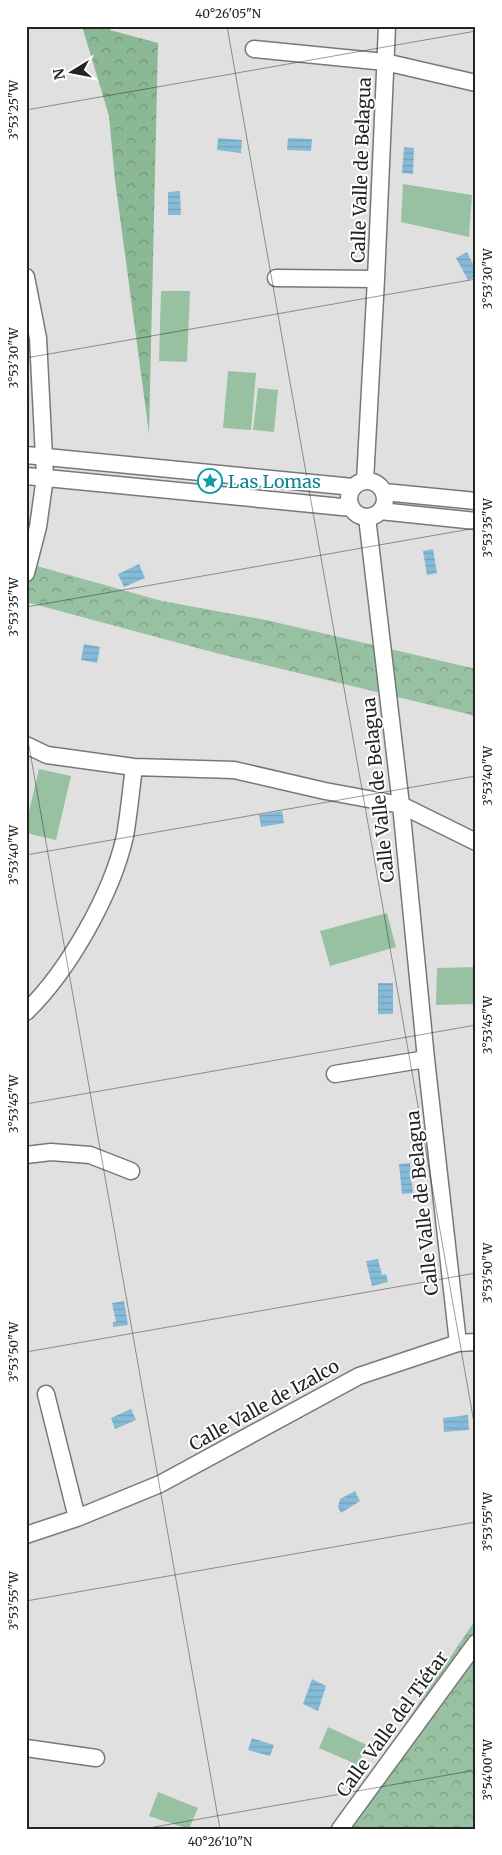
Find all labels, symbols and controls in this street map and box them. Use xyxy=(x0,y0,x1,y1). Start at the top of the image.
text: 40°26'05"N xyxy=(195,6,262,21)
north arrow xyxy=(48,48,98,98)
text: N xyxy=(49,67,69,81)
street label: Calle Valle de Belagua xyxy=(346,76,376,263)
text: 3°53'25"W xyxy=(6,79,21,140)
text: 3°53'30"W xyxy=(480,248,495,309)
text: 3°53'30"W xyxy=(6,327,21,388)
place icon: Las Lomas xyxy=(197,468,223,494)
place label: Las Lomas xyxy=(228,470,321,493)
text: 3°53'35"W xyxy=(480,497,495,558)
text: 3°53'35"W xyxy=(6,576,21,637)
street label: Calle Valle de Belagua xyxy=(357,696,399,884)
text: 3°53'40"W xyxy=(480,745,495,806)
text: 3°53'40"W xyxy=(6,824,21,885)
text: 3°53'45"W xyxy=(480,995,495,1054)
text: 3°53'45"W xyxy=(6,1074,21,1133)
street label: Calle Valle de Belagua xyxy=(401,1109,443,1297)
text: 3°53'50"W xyxy=(480,1242,495,1303)
text: 3°53'50"W xyxy=(6,1321,21,1382)
street label: Calle Valle de Izalco xyxy=(185,1354,343,1456)
text: 3°53'55"W xyxy=(480,1491,495,1552)
text: 3°53'55"W xyxy=(6,1570,21,1631)
street label: Calle Valle del Tiétar xyxy=(331,1646,453,1802)
text: 3°54'00"W xyxy=(480,1738,495,1801)
text: 40°26'10"N xyxy=(188,1834,253,1849)

